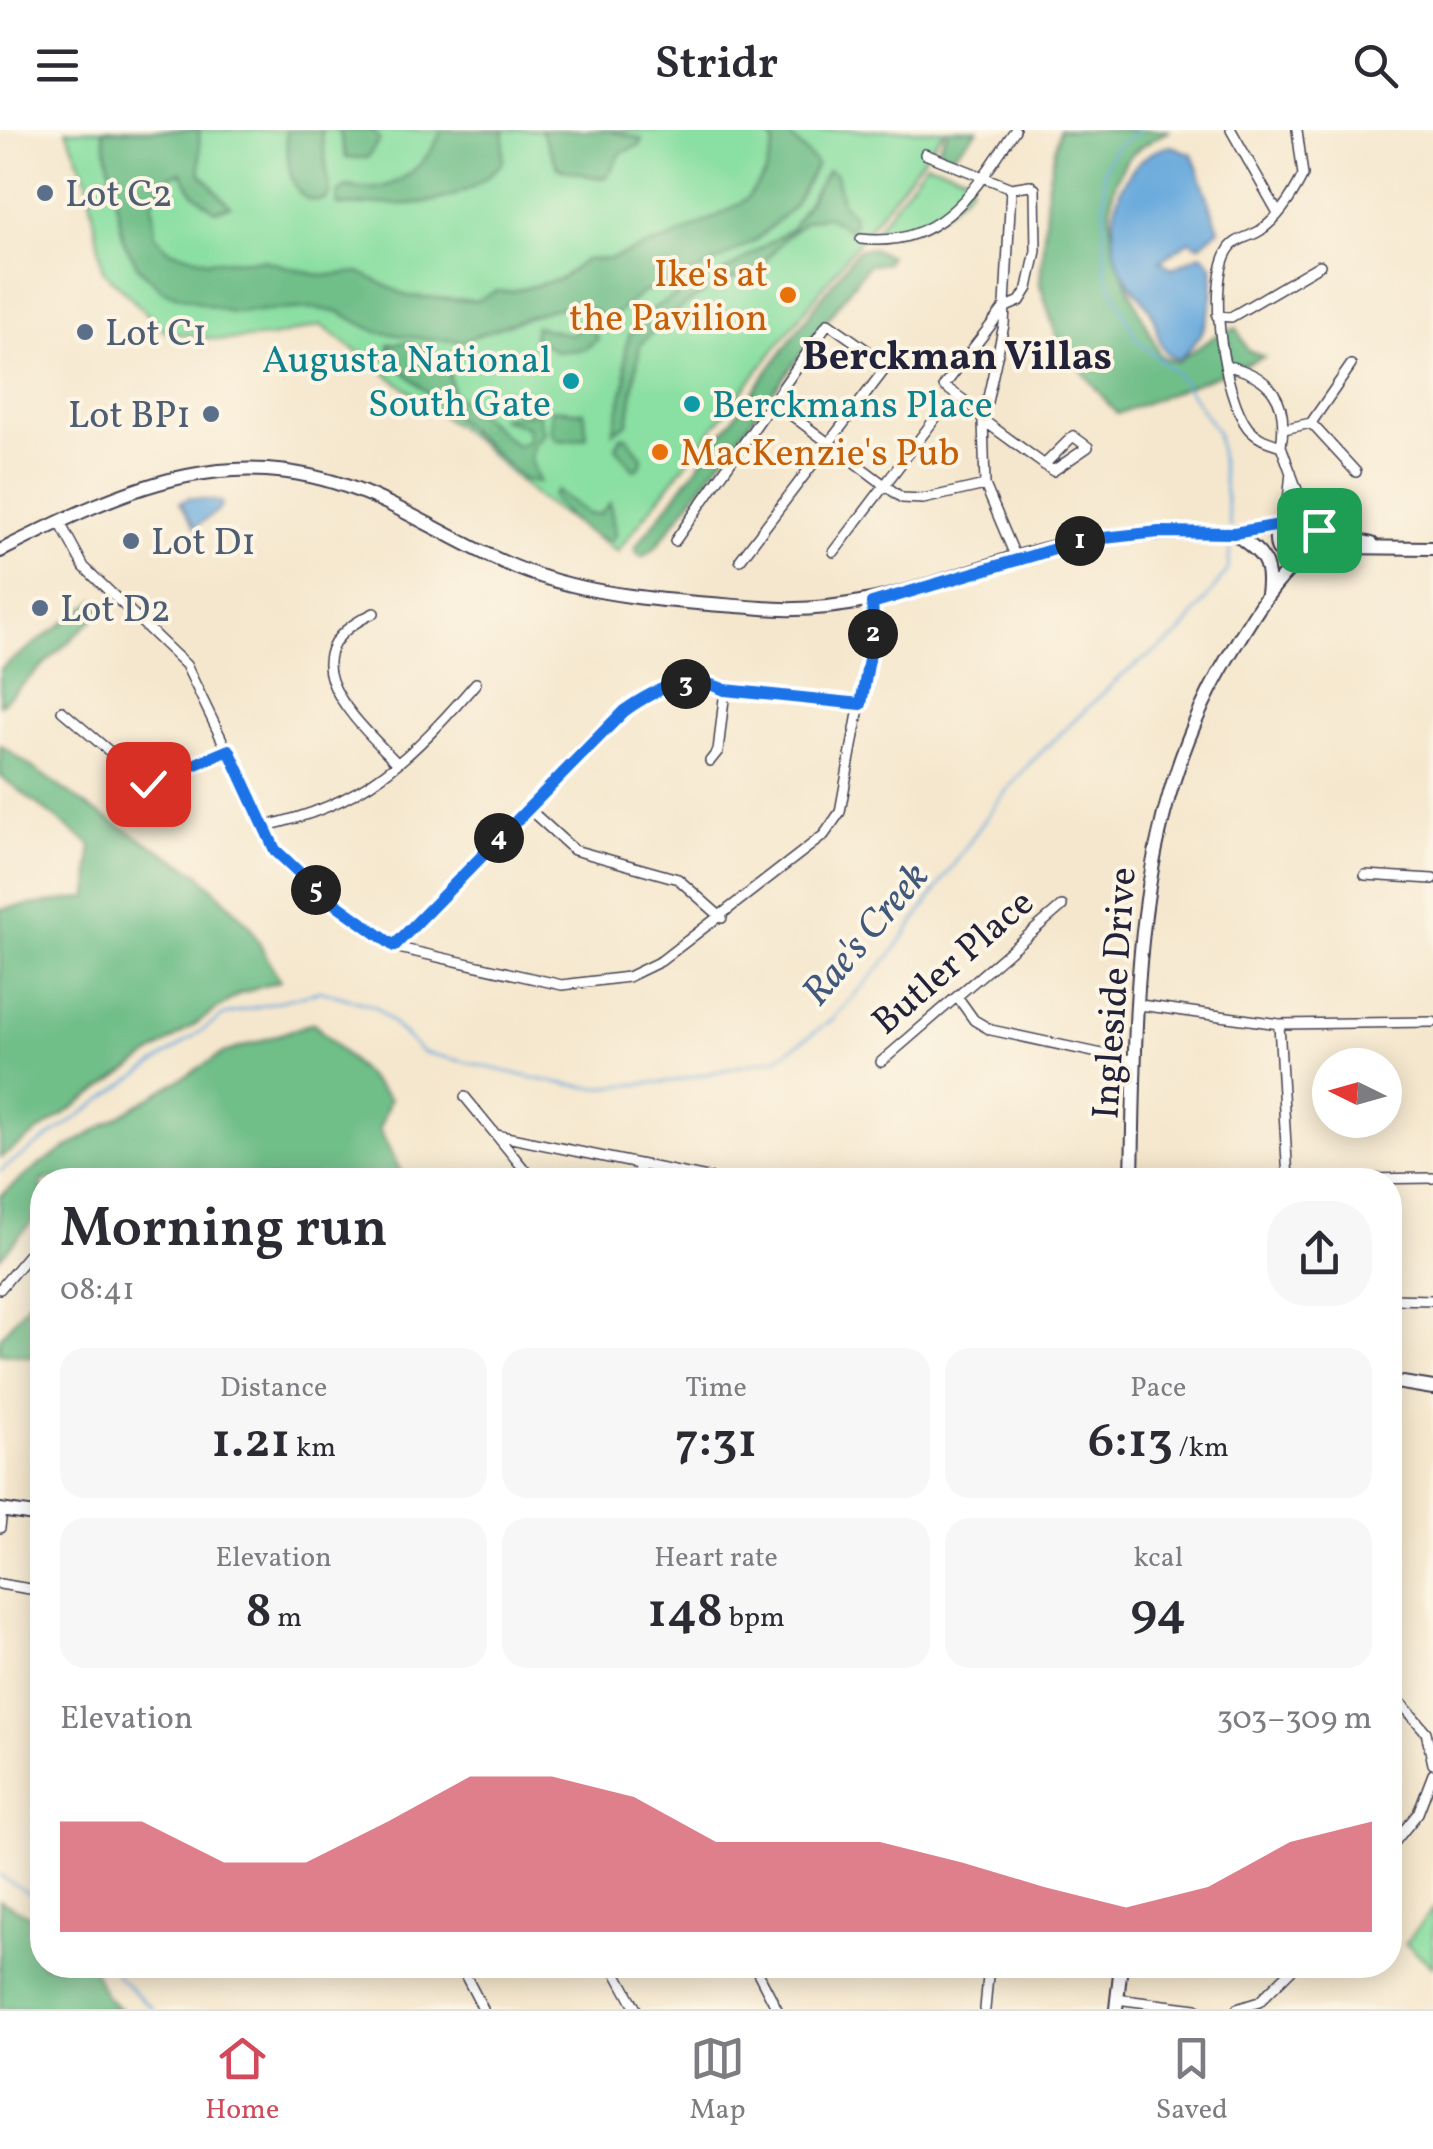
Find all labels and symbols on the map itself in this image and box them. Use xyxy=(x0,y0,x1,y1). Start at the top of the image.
place label: Lot C2 xyxy=(65,170,173,223)
marker: Lot C2 xyxy=(34,182,56,204)
place label: Ike's at the Pavilion xyxy=(569,250,768,347)
marker: Ike's at the Pavilion xyxy=(777,284,799,306)
place label: Lot C1 xyxy=(105,309,207,362)
marker: Lot C1 xyxy=(74,321,96,343)
district label: Berckman Villas xyxy=(802,331,1112,387)
place label: Augusta National South Gate xyxy=(262,336,551,433)
marker: Augusta National South Gate xyxy=(560,370,582,392)
place label: Berckmans Place xyxy=(712,381,993,434)
place label: Lot BP1 xyxy=(68,391,191,444)
marker: Berckmans Place xyxy=(681,393,703,415)
marker: Lot BP1 xyxy=(200,403,222,425)
place label: MacKenzie's Pub xyxy=(680,429,960,482)
marker: MacKenzie's Pub xyxy=(649,441,671,463)
pin xyxy=(1277,488,1362,573)
pin: 1 xyxy=(1055,516,1105,566)
place label: Lot D1 xyxy=(151,518,256,571)
marker: Lot D1 xyxy=(120,530,142,552)
place label: Lot D2 xyxy=(60,585,171,638)
marker: Lot D2 xyxy=(29,597,51,619)
pin: 2 xyxy=(848,609,898,659)
pin: 3 xyxy=(661,659,711,709)
pin xyxy=(106,742,191,827)
pin: 4 xyxy=(474,813,524,863)
water label: Rae's Creek xyxy=(790,852,944,1019)
pin: 5 xyxy=(291,865,341,915)
street label: Ingleside Drive xyxy=(1081,865,1152,1121)
street label: Butler Place xyxy=(862,878,1047,1049)
north arrow xyxy=(1312,1048,1402,1138)

